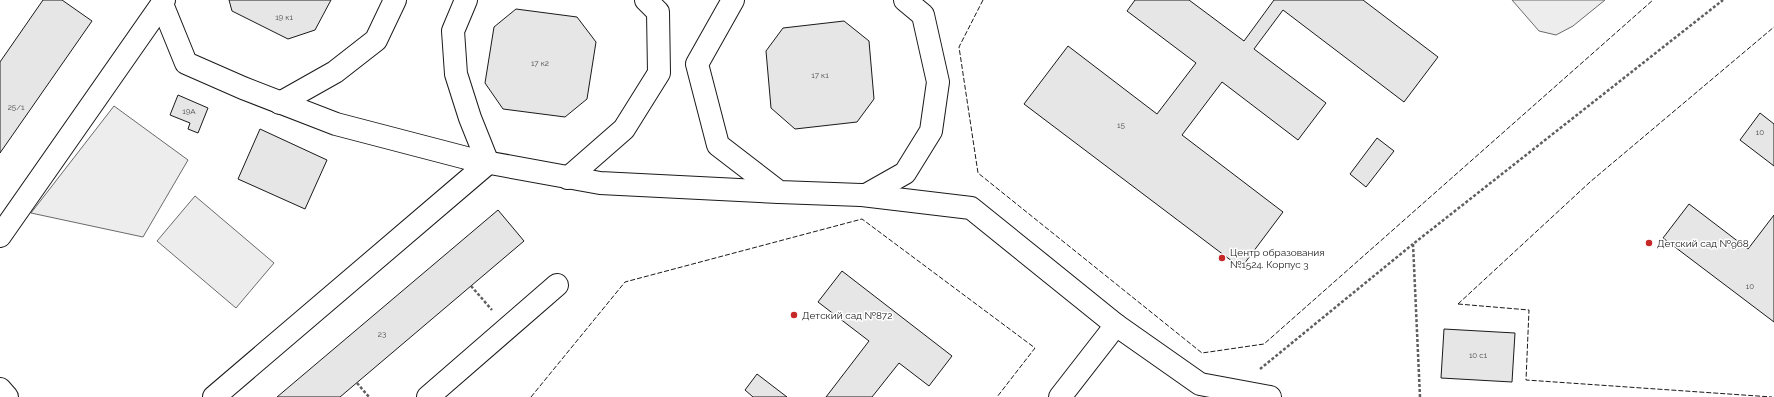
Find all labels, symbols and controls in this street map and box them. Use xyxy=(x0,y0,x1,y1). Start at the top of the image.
house number: 19 к1 xyxy=(275,12,293,22)
house number: 17 к2 xyxy=(531,58,549,68)
house number: 17 к1 xyxy=(811,70,829,80)
house number: 25/1 xyxy=(8,102,25,112)
house number: 19А xyxy=(182,106,196,116)
house number: 15 xyxy=(1117,120,1126,130)
house number: 10 xyxy=(1756,127,1764,137)
marker: Детский сад №968 xyxy=(1644,238,1654,248)
place label: Детский сад №968 xyxy=(1657,238,1749,249)
place label: Центр образования №1524. Корпус 3 xyxy=(1230,247,1324,270)
marker: Центр образования №1524. Корпус 3 xyxy=(1217,253,1227,263)
house number: 10 xyxy=(1746,281,1754,291)
marker: Детский сад №872 xyxy=(789,310,799,320)
place label: Детский сад №872 xyxy=(802,310,892,321)
house number: 23 xyxy=(378,329,386,339)
house number: 10 с1 xyxy=(1469,350,1488,360)

